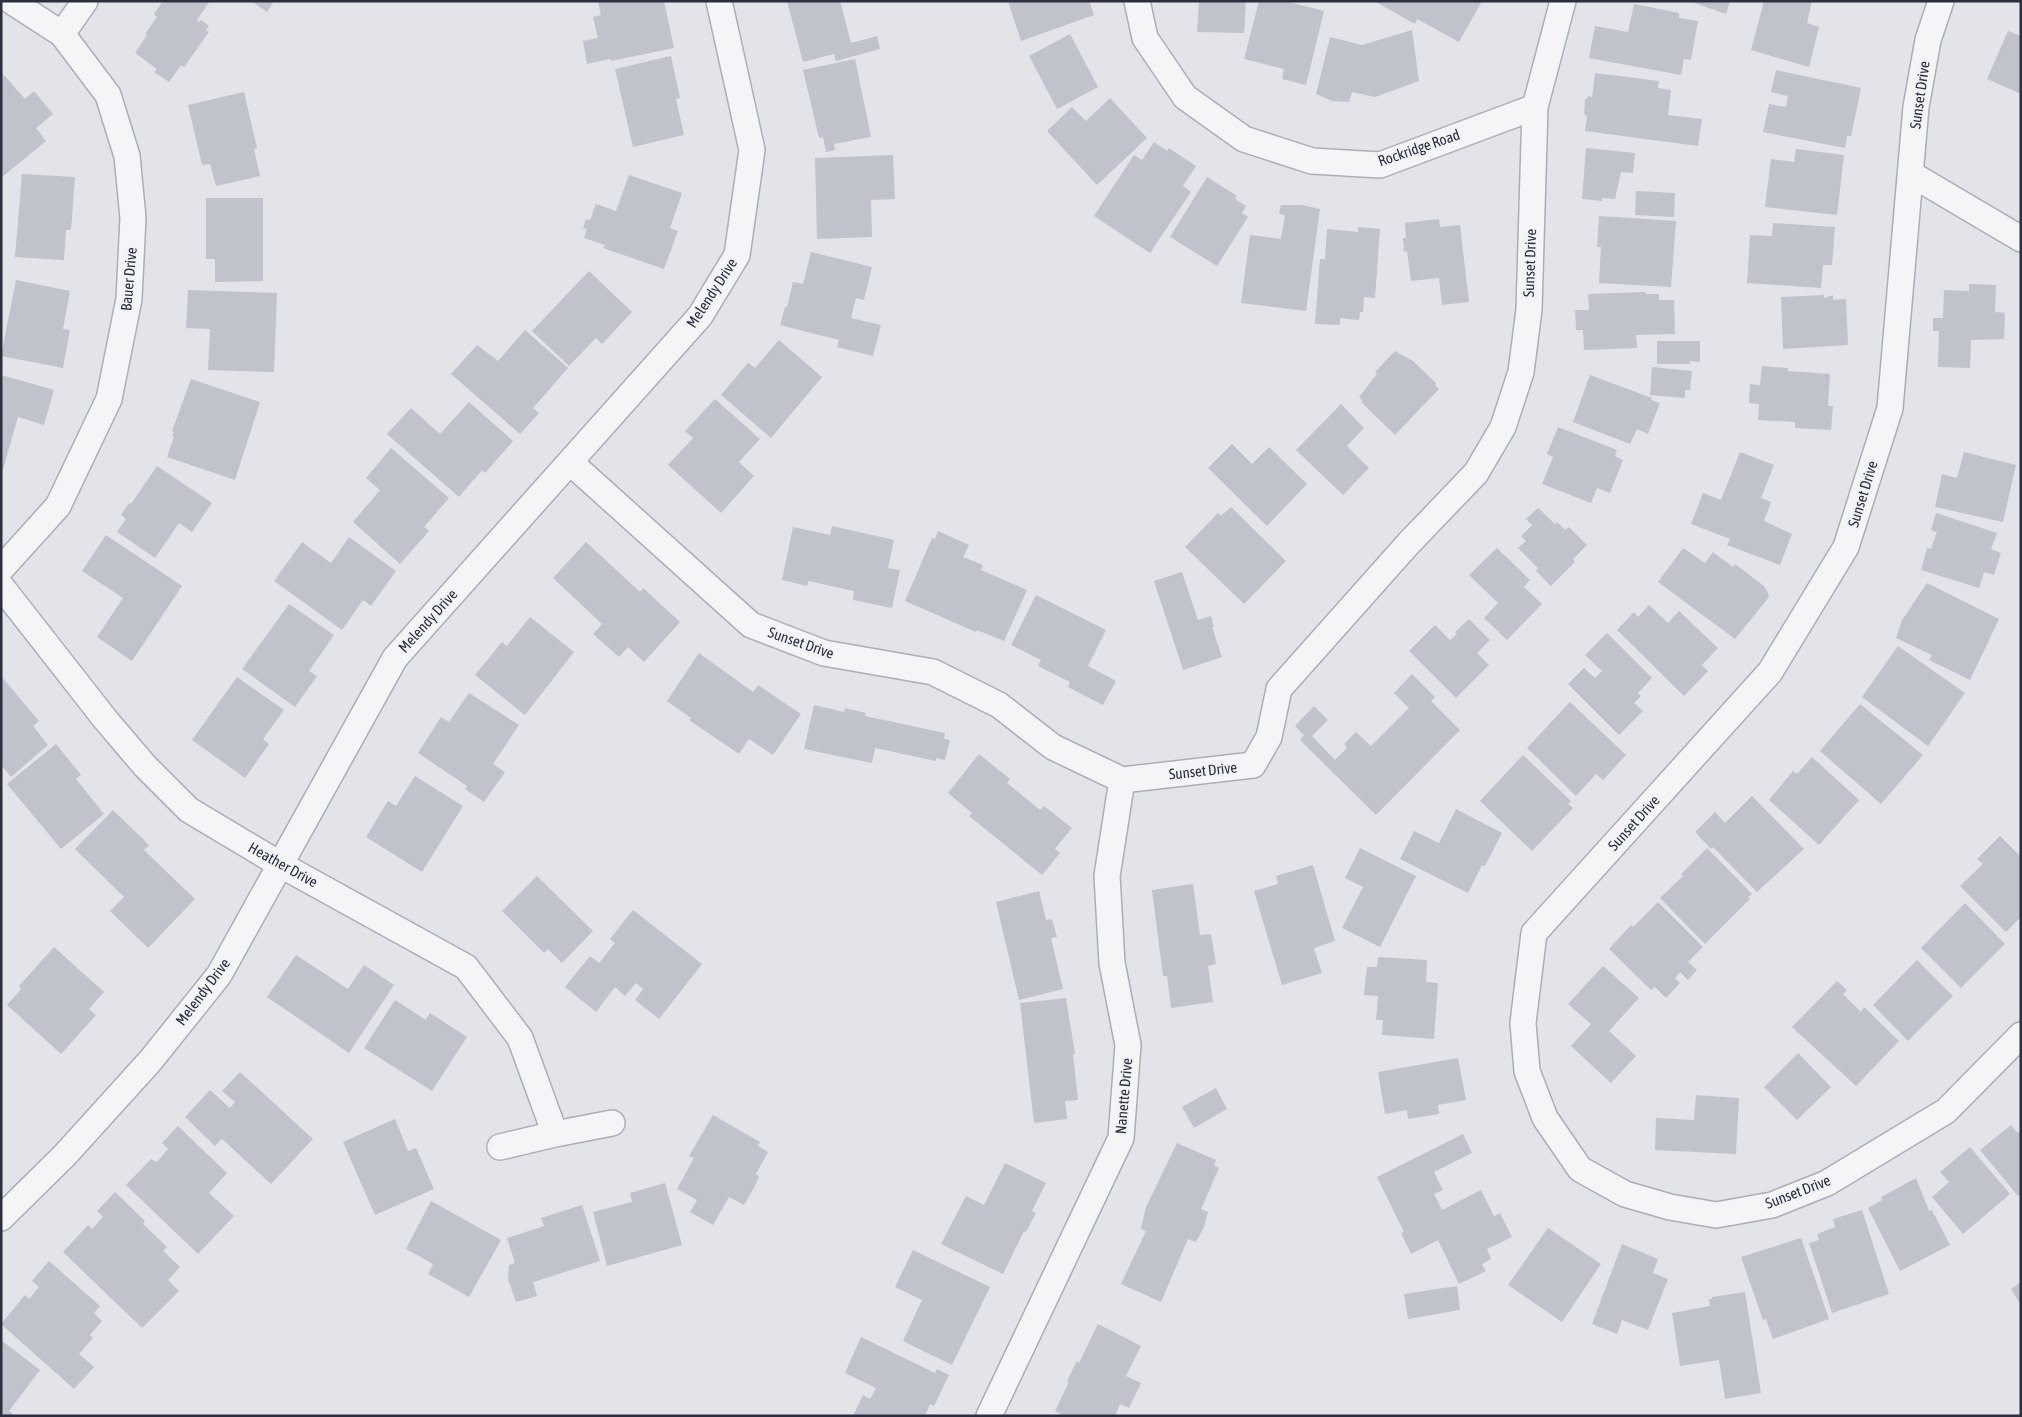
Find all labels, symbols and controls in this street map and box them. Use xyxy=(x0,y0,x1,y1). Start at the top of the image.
street label: Sunset Drive xyxy=(1906,60,1933,130)
street label: Rockridge Road xyxy=(1376,126,1462,169)
street label: Sunset Drive xyxy=(1520,228,1539,297)
street label: Bauer Drive xyxy=(117,246,140,311)
street label: Melendy Drive xyxy=(683,255,740,331)
street label: Sunset Drive xyxy=(1844,458,1881,529)
street label: Melendy Drive xyxy=(395,585,461,656)
street label: Sunset Drive xyxy=(766,623,836,662)
street label: Sunset Drive xyxy=(1168,758,1238,783)
street label: Sunset Drive xyxy=(1604,791,1663,854)
street label: Heather Drive xyxy=(246,839,321,891)
street label: Melendy Drive xyxy=(172,955,233,1028)
street label: Nanette Drive xyxy=(1112,1057,1135,1135)
street label: Sunset Drive xyxy=(1763,1171,1833,1212)

